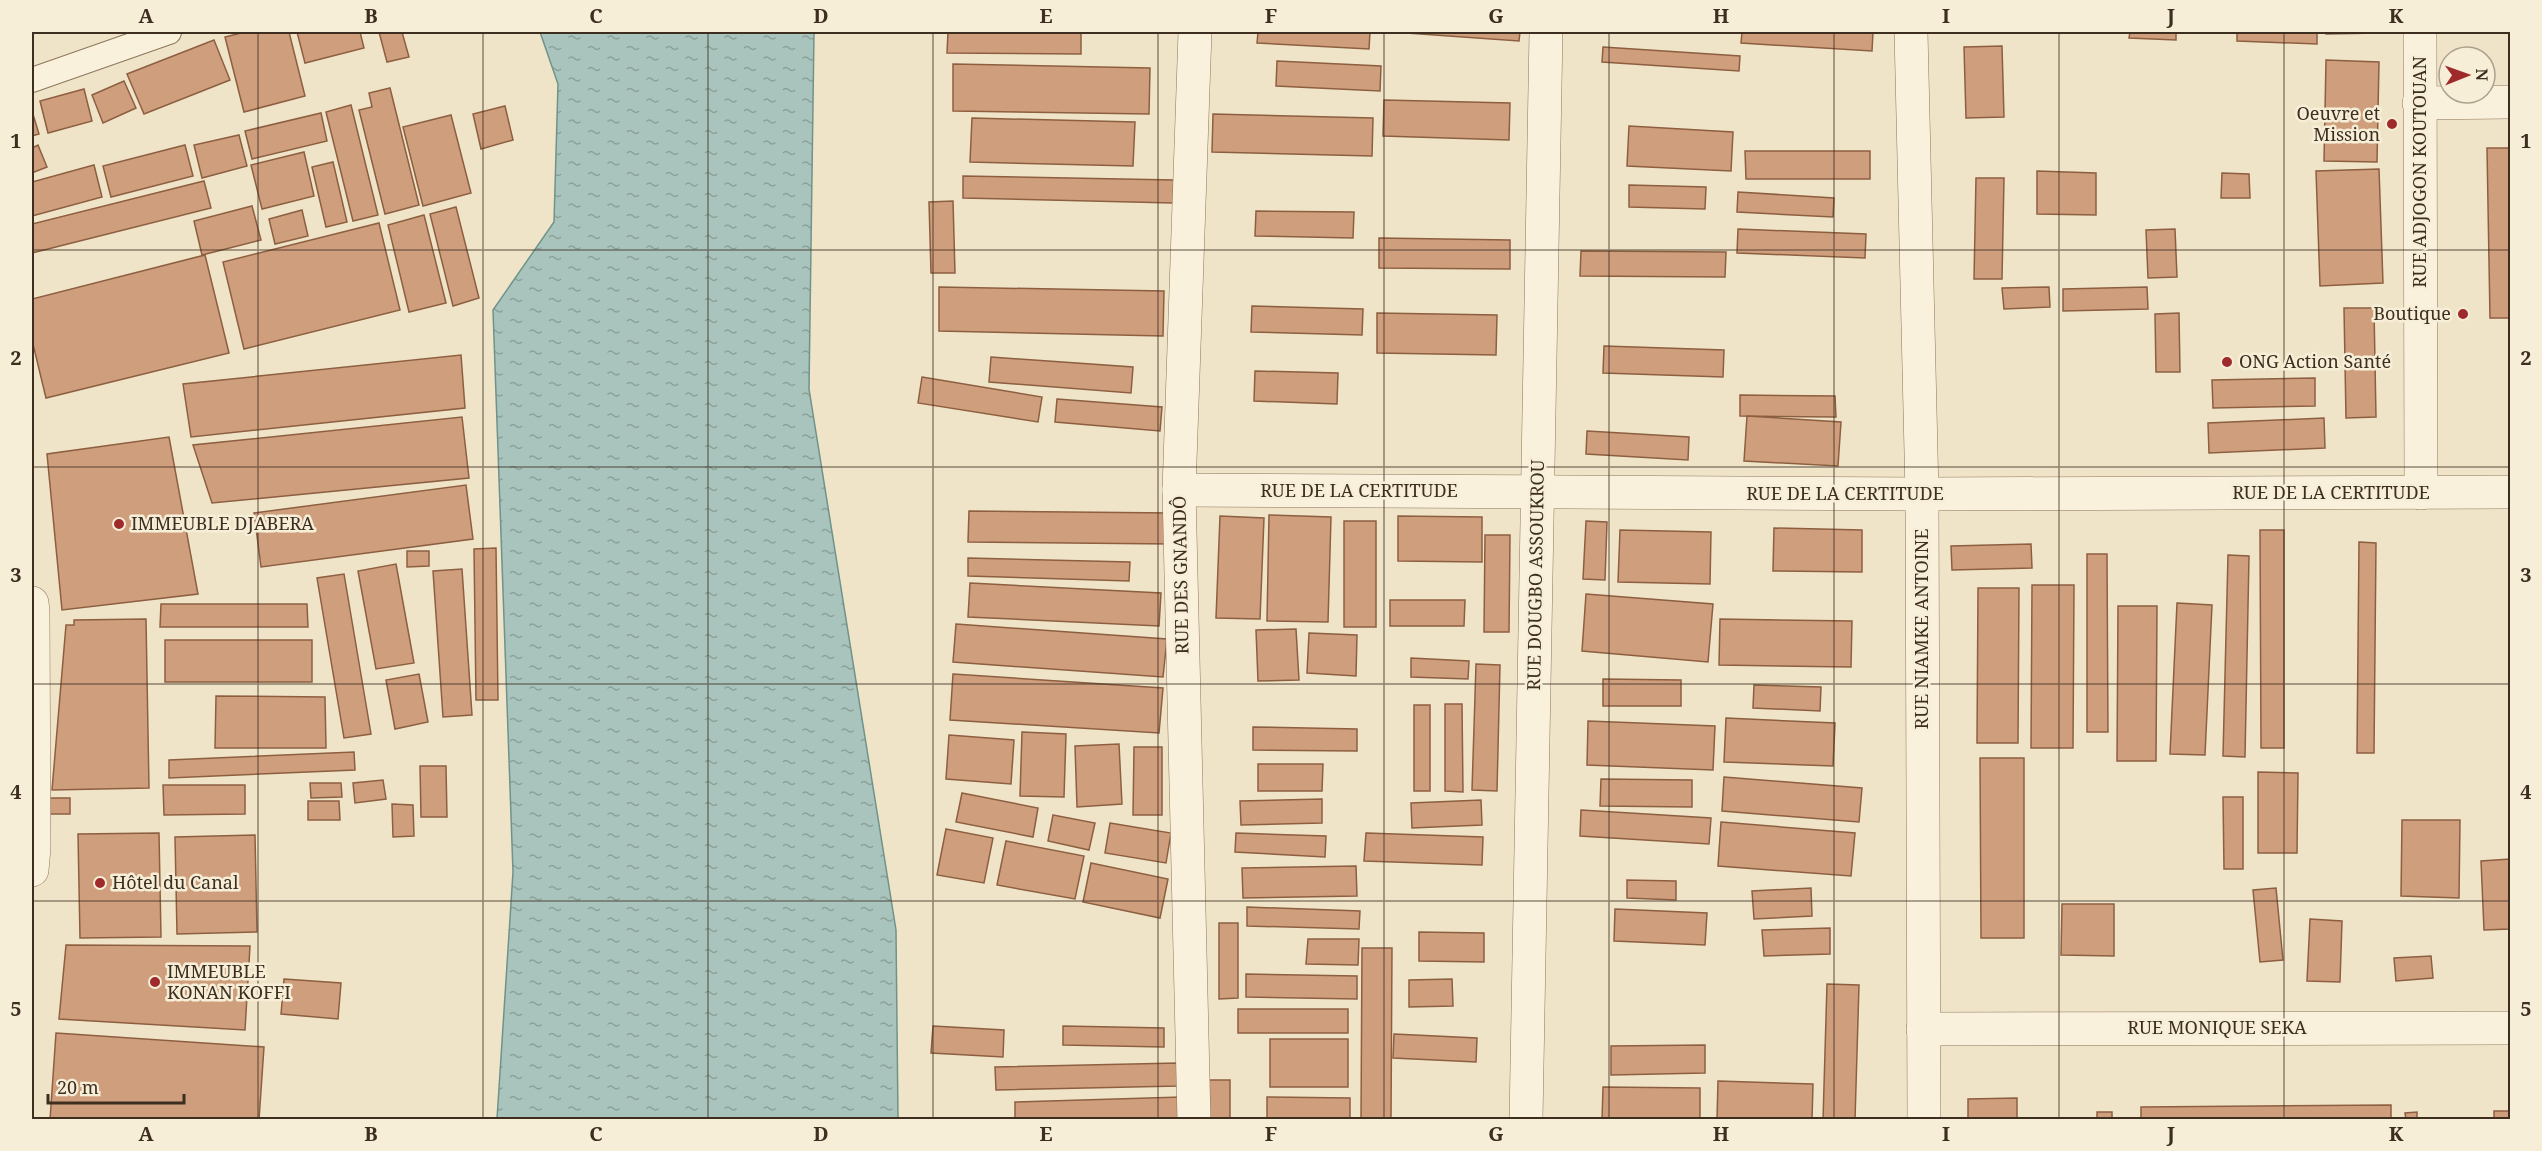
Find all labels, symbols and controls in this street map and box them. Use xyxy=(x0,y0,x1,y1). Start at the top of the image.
text: A xyxy=(138,2,154,29)
text: B xyxy=(364,2,378,29)
text: C xyxy=(589,2,603,29)
text: D xyxy=(813,2,829,29)
text: E xyxy=(1039,2,1053,29)
text: F xyxy=(1265,2,1277,29)
text: G xyxy=(1488,2,1504,29)
text: H xyxy=(1713,2,1729,29)
text: I xyxy=(1942,2,1950,29)
text: J xyxy=(2166,2,2175,29)
text: K xyxy=(2389,2,2404,29)
north arrow xyxy=(2437,45,2497,105)
street label: RUE ADJOGON KOUTOUAN xyxy=(2407,56,2431,288)
text: N xyxy=(2471,68,2493,82)
place label: Oeuvre et Mission xyxy=(2296,101,2380,146)
marker: Oeuvre et Mission xyxy=(2385,117,2399,131)
text: 1 xyxy=(10,127,22,154)
text: 1 xyxy=(2520,127,2532,154)
place label: Boutique xyxy=(2373,301,2451,325)
marker: Boutique xyxy=(2456,307,2470,321)
text: 2 xyxy=(10,344,22,371)
text: 2 xyxy=(2520,344,2532,371)
place label: ONG Action Santé xyxy=(2239,349,2391,373)
marker: ONG Action Santé xyxy=(2220,355,2234,369)
street label: RUE DOUGBO ASSOUKROU xyxy=(1521,459,1549,691)
street label: RUE DE LA CERTITUDE xyxy=(1260,478,1458,502)
street label: RUE DE LA CERTITUDE xyxy=(2232,480,2430,504)
street label: RUE DE LA CERTITUDE xyxy=(1746,481,1944,505)
street label: RUE DES GNANDÔ xyxy=(1167,495,1193,655)
place label: IMMEUBLE DJABERA xyxy=(131,511,314,535)
marker: IMMEUBLE DJABERA xyxy=(112,517,126,531)
street label: RUE NIAMKE ANTOINE xyxy=(1909,529,1933,729)
text: 3 xyxy=(10,561,22,588)
text: 3 xyxy=(2520,561,2532,588)
text: 4 xyxy=(10,778,22,805)
text: 4 xyxy=(2520,778,2532,805)
place label: Hôtel du Canal xyxy=(112,870,239,894)
marker: Hôtel du Canal xyxy=(93,876,107,890)
place label: IMMEUBLE KONAN KOFFI xyxy=(167,959,291,1004)
marker: IMMEUBLE KONAN KOFFI xyxy=(148,975,162,989)
text: 5 xyxy=(10,995,22,1022)
text: 5 xyxy=(2520,995,2532,1022)
street label: RUE MONIQUE SEKA xyxy=(2127,1015,2307,1039)
scale bar xyxy=(48,1067,184,1105)
text: 20 m xyxy=(57,1075,99,1099)
text: A xyxy=(138,1120,154,1147)
text: B xyxy=(364,1120,378,1147)
text: C xyxy=(589,1120,603,1147)
text: D xyxy=(813,1120,829,1147)
text: E xyxy=(1039,1120,1053,1147)
text: F xyxy=(1265,1120,1277,1147)
text: G xyxy=(1488,1120,1504,1147)
text: H xyxy=(1713,1120,1729,1147)
text: I xyxy=(1942,1120,1950,1147)
text: J xyxy=(2166,1120,2175,1147)
text: K xyxy=(2389,1120,2404,1147)

